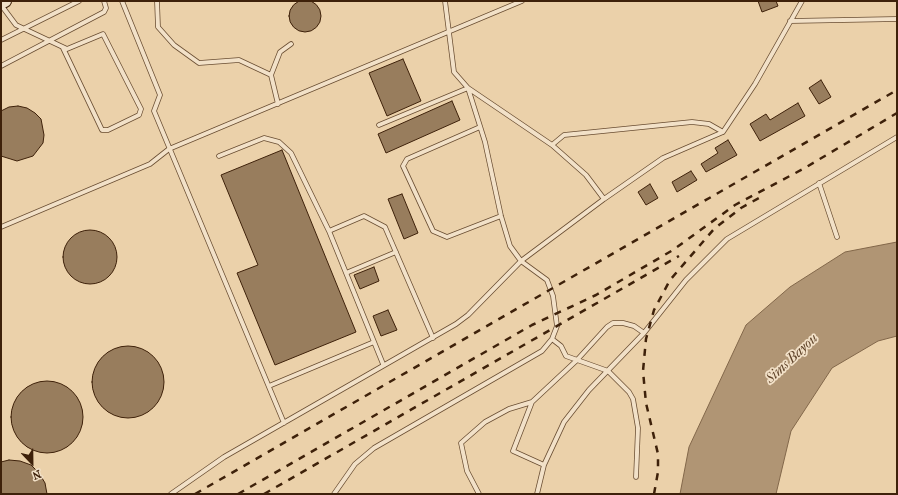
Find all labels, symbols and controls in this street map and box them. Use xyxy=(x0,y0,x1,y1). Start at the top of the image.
water label: Sims Bayou xyxy=(762,331,822,387)
north arrow xyxy=(12,443,52,483)
text: N xyxy=(30,467,43,482)

